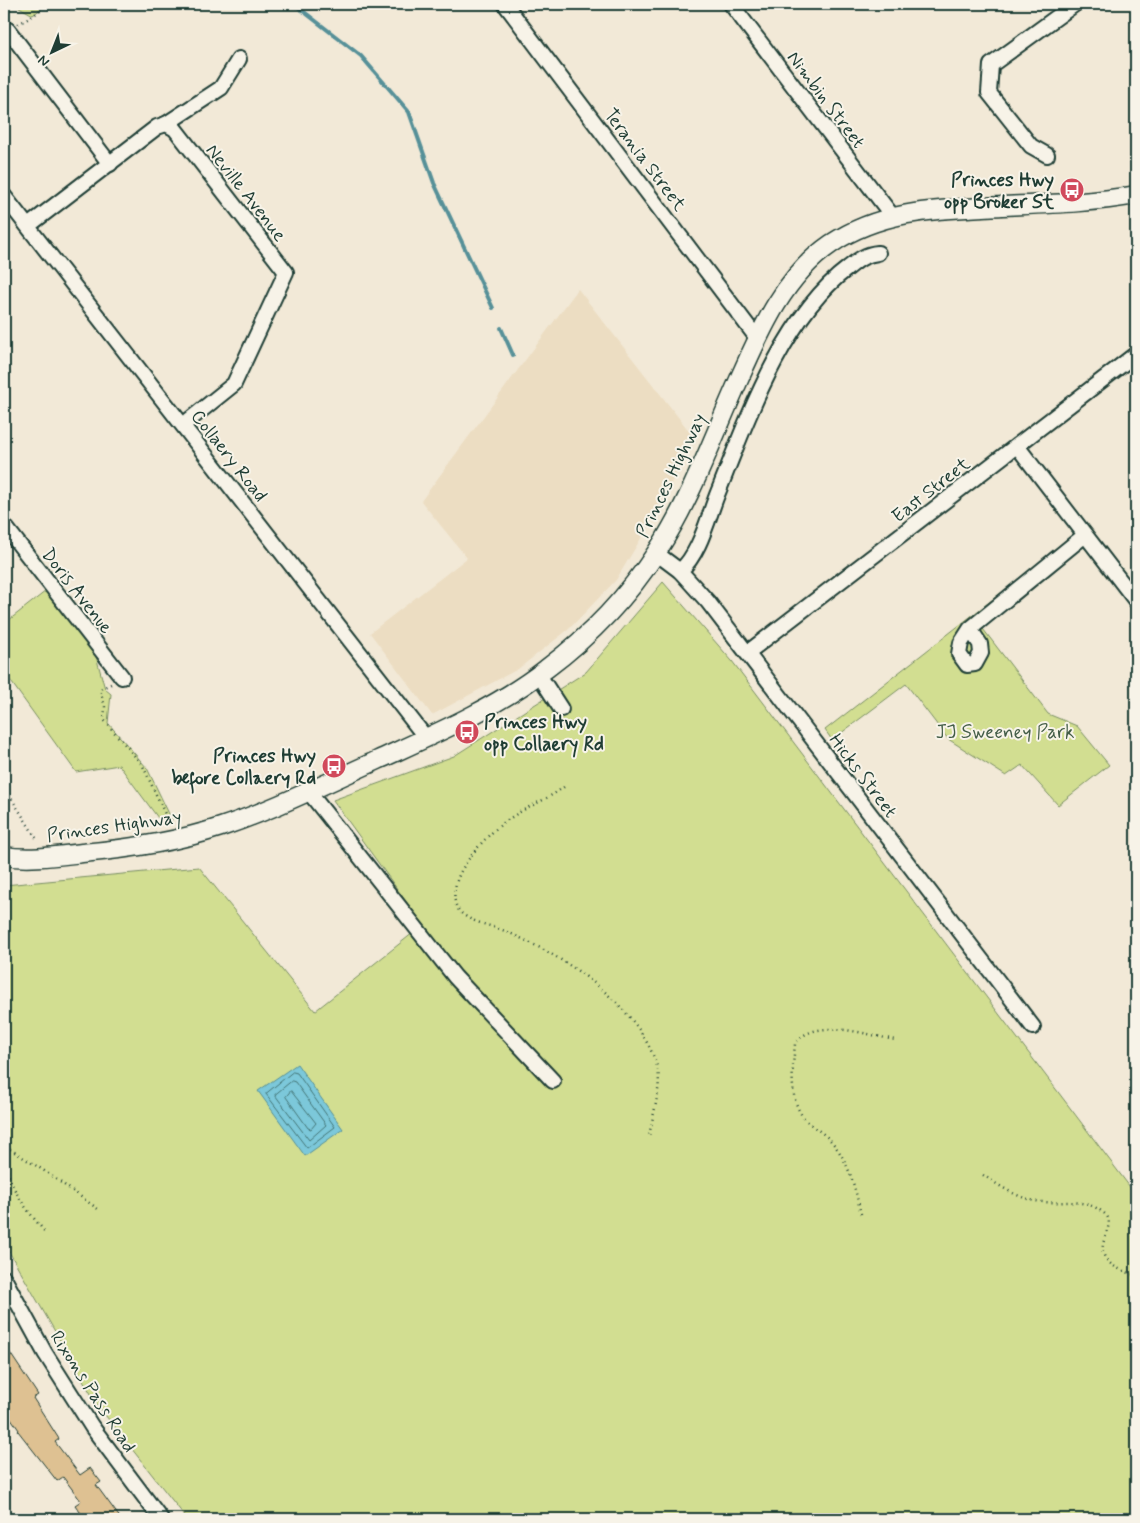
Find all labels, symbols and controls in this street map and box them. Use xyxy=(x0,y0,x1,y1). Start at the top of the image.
north arrow xyxy=(28,28,78,78)
street label: Nimbin Street xyxy=(781,46,871,154)
text: N xyxy=(34,51,53,71)
street label: Terania Street xyxy=(598,103,692,216)
street label: Neville Avenue xyxy=(200,139,292,247)
place label: Princes Hwy opp Broker St xyxy=(944,168,1055,215)
bus stop icon: Princes Hwy opp Broker St xyxy=(1059,177,1085,203)
street label: Collaery Road xyxy=(185,405,273,507)
street label: Princes Highway xyxy=(630,409,713,543)
street label: East Street xyxy=(887,452,975,529)
street label: Doris Avenue xyxy=(35,543,118,639)
place label: Princes Hwy opp Collaery Rd xyxy=(484,710,604,758)
bus stop icon: Princes Hwy opp Collaery Rd xyxy=(454,719,480,745)
park label: JJ Sweeney Park xyxy=(936,720,1074,745)
street label: Hicks Street xyxy=(823,729,903,823)
place label: Princes Hwy before Collaery Rd xyxy=(171,744,316,794)
bus stop icon: Princes Hwy before Collaery Rd xyxy=(321,753,347,779)
street label: Princes Highway xyxy=(45,805,183,849)
street label: Rixons Pass Road xyxy=(44,1326,142,1458)

